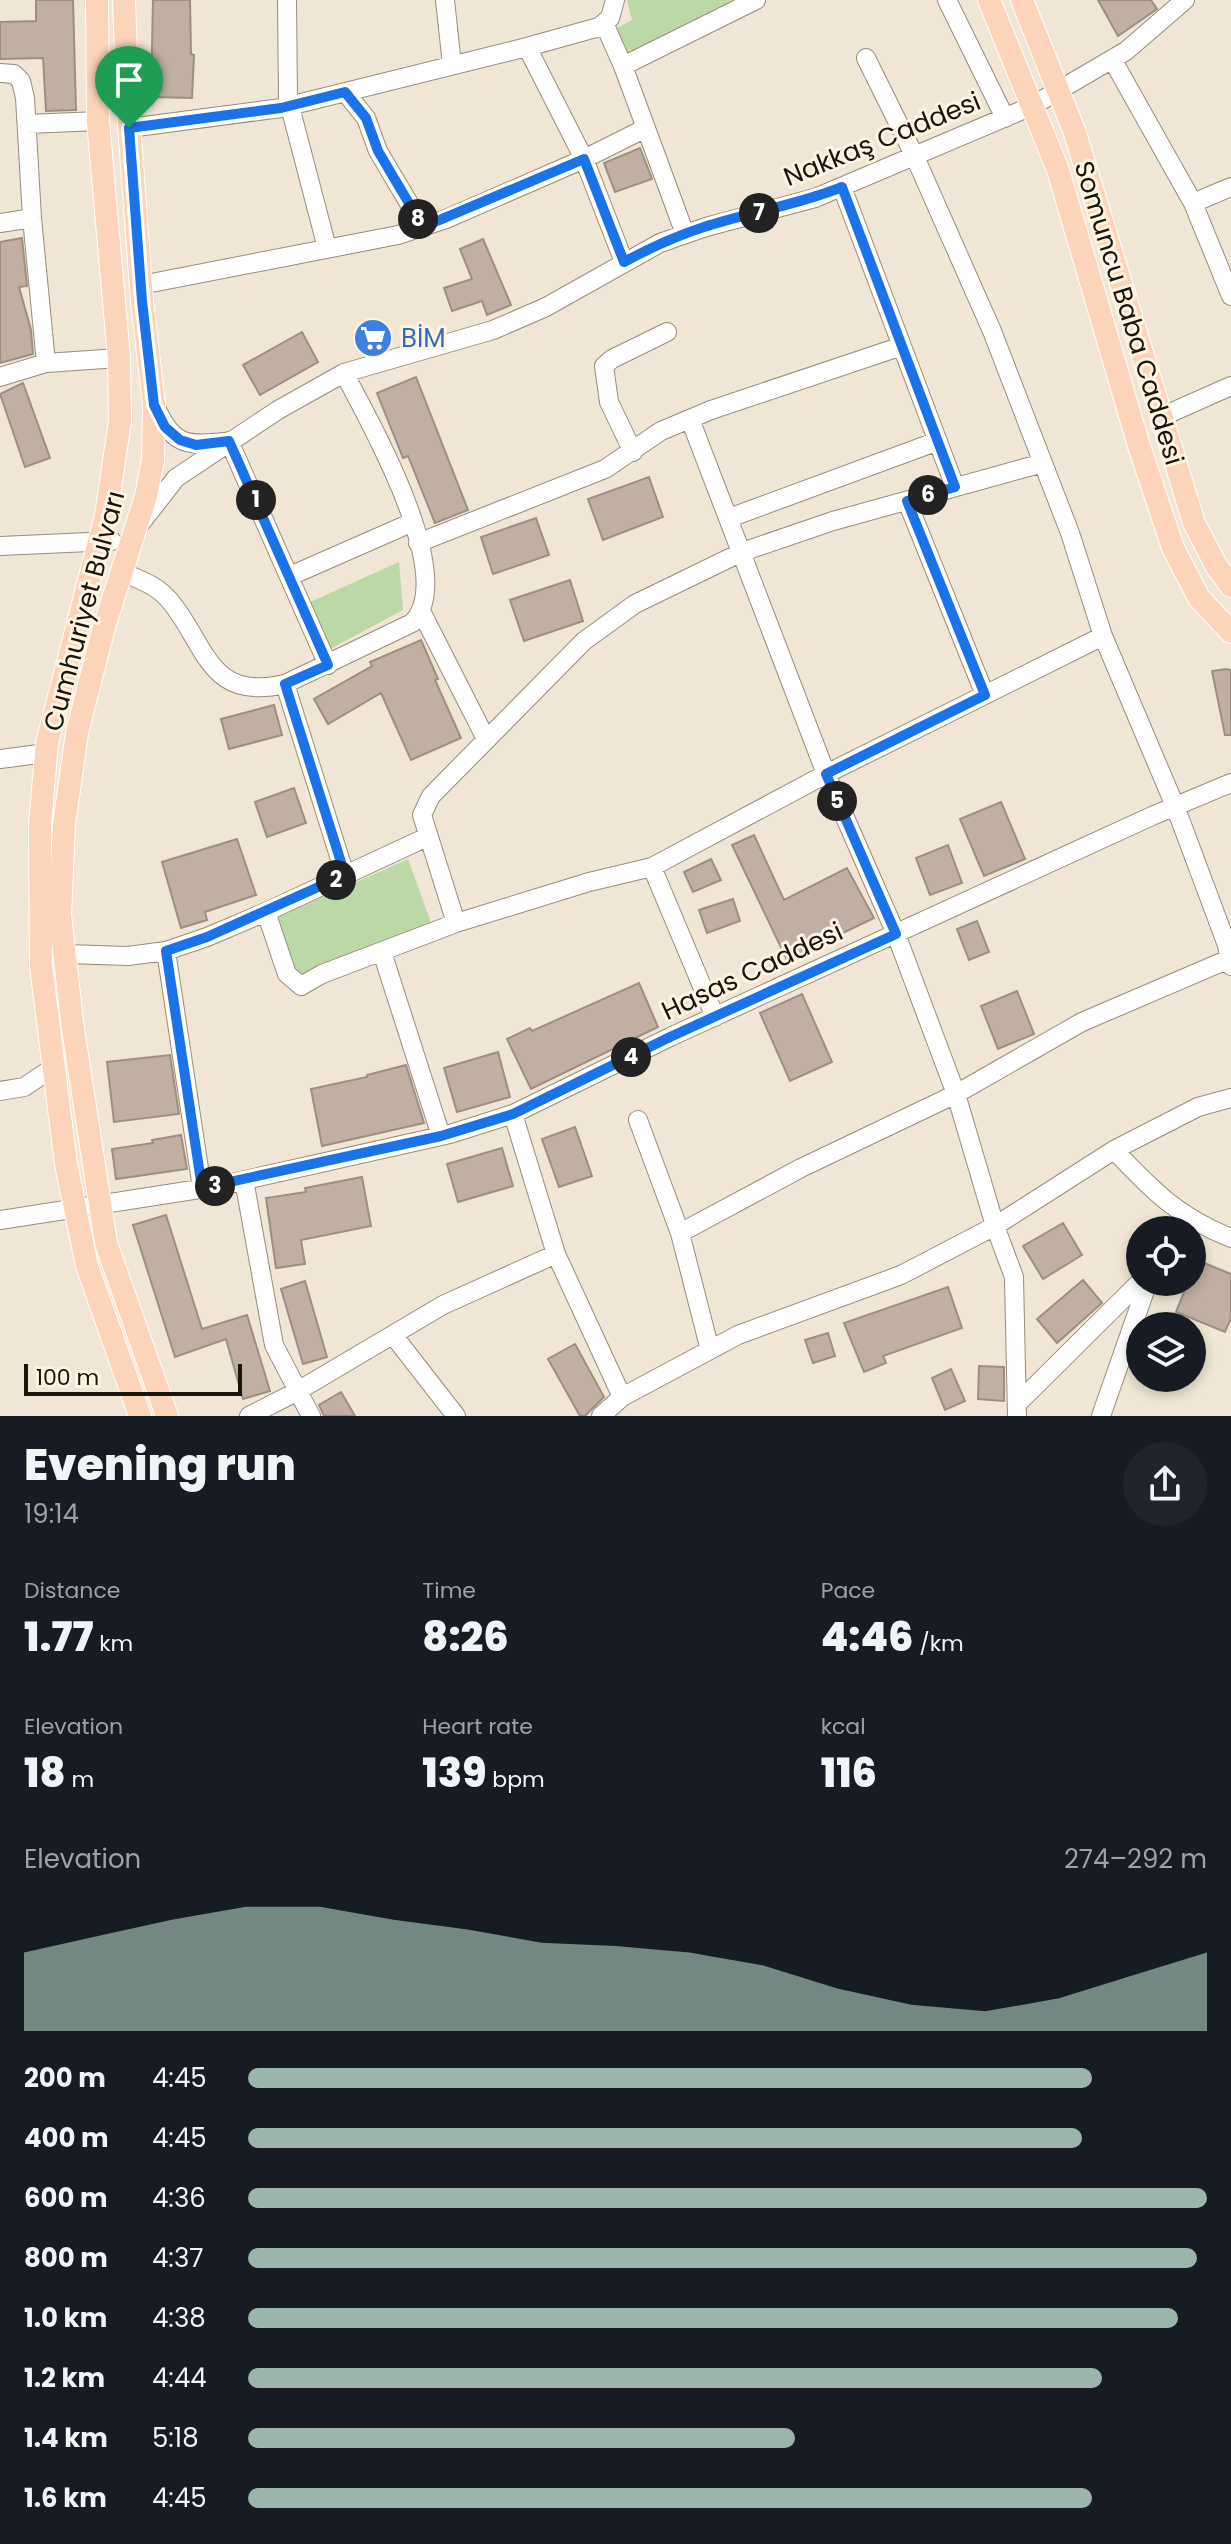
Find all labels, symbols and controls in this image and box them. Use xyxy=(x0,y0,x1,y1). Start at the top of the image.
pin xyxy=(95,46,163,128)
icon: arrive xyxy=(107,58,151,102)
street label: Nakkaş Caddesi xyxy=(778,83,986,195)
street label: Somuncu Baba Caddesi xyxy=(1066,157,1192,469)
pin: 7 xyxy=(739,193,779,233)
text: 7 xyxy=(753,197,765,228)
pin: 8 xyxy=(398,199,438,239)
text: 8 xyxy=(411,203,425,234)
supermarket icon: BİM xyxy=(352,317,394,359)
place label: BİM xyxy=(401,320,446,356)
pin: 6 xyxy=(908,475,948,515)
text: 6 xyxy=(921,479,935,510)
pin: 1 xyxy=(236,480,276,520)
text: 1 xyxy=(252,484,260,515)
street label: Cumhuriyet Bulvarı xyxy=(35,487,133,735)
pin: 5 xyxy=(817,781,857,821)
text: 5 xyxy=(830,785,844,816)
pin: 2 xyxy=(316,860,356,900)
text: 2 xyxy=(330,864,342,895)
street label: Hasas Caddesi xyxy=(656,913,848,1029)
pin: 4 xyxy=(611,1037,651,1077)
text: 4 xyxy=(624,1041,638,1072)
pin: 3 xyxy=(195,1166,235,1206)
text: 3 xyxy=(208,1170,222,1201)
map controls xyxy=(1126,1216,1206,1392)
button: locate xyxy=(1126,1216,1206,1296)
button: layers xyxy=(1126,1312,1206,1392)
scale bar xyxy=(24,1360,242,1396)
text: 100 m xyxy=(36,1362,99,1393)
text: Evening run xyxy=(24,1434,296,1495)
button: share xyxy=(1123,1442,1207,1526)
text: 19:14 xyxy=(24,1496,79,1532)
text: Distance xyxy=(24,1575,120,1606)
text: Time xyxy=(422,1575,476,1606)
text: Pace xyxy=(821,1575,875,1606)
text: 1.77 xyxy=(24,1609,93,1665)
text: 8:26 xyxy=(422,1609,509,1665)
text: 4:46 xyxy=(821,1609,913,1665)
text: km xyxy=(93,1628,133,1659)
text: /km xyxy=(913,1628,964,1659)
text: Elevation xyxy=(24,1711,123,1742)
text: Heart rate xyxy=(422,1711,533,1742)
text: kcal xyxy=(821,1711,866,1742)
text: 18 xyxy=(24,1745,66,1801)
text: 139 xyxy=(422,1745,486,1801)
text: 116 xyxy=(821,1745,877,1801)
text: m xyxy=(66,1764,94,1795)
text: bpm xyxy=(486,1764,545,1795)
text: Elevation xyxy=(24,1841,141,1877)
text: 274–292 m xyxy=(1064,1841,1207,1877)
text: 200 m xyxy=(24,2060,106,2096)
text: 4:45 xyxy=(152,2060,207,2096)
text: 400 m xyxy=(24,2120,109,2156)
text: 4:45 xyxy=(152,2120,207,2156)
text: 600 m xyxy=(24,2180,108,2216)
text: 4:36 xyxy=(152,2180,206,2216)
text: 800 m xyxy=(24,2240,108,2276)
text: 4:37 xyxy=(152,2240,203,2276)
text: 1.0 km xyxy=(24,2300,107,2336)
text: 4:38 xyxy=(152,2300,206,2336)
text: 1.2 km xyxy=(24,2360,105,2396)
text: 4:44 xyxy=(152,2360,207,2396)
text: 1.4 km xyxy=(24,2420,108,2456)
text: 5:18 xyxy=(152,2420,199,2456)
text: 1.6 km xyxy=(24,2480,107,2516)
text: 4:45 xyxy=(152,2480,207,2516)

